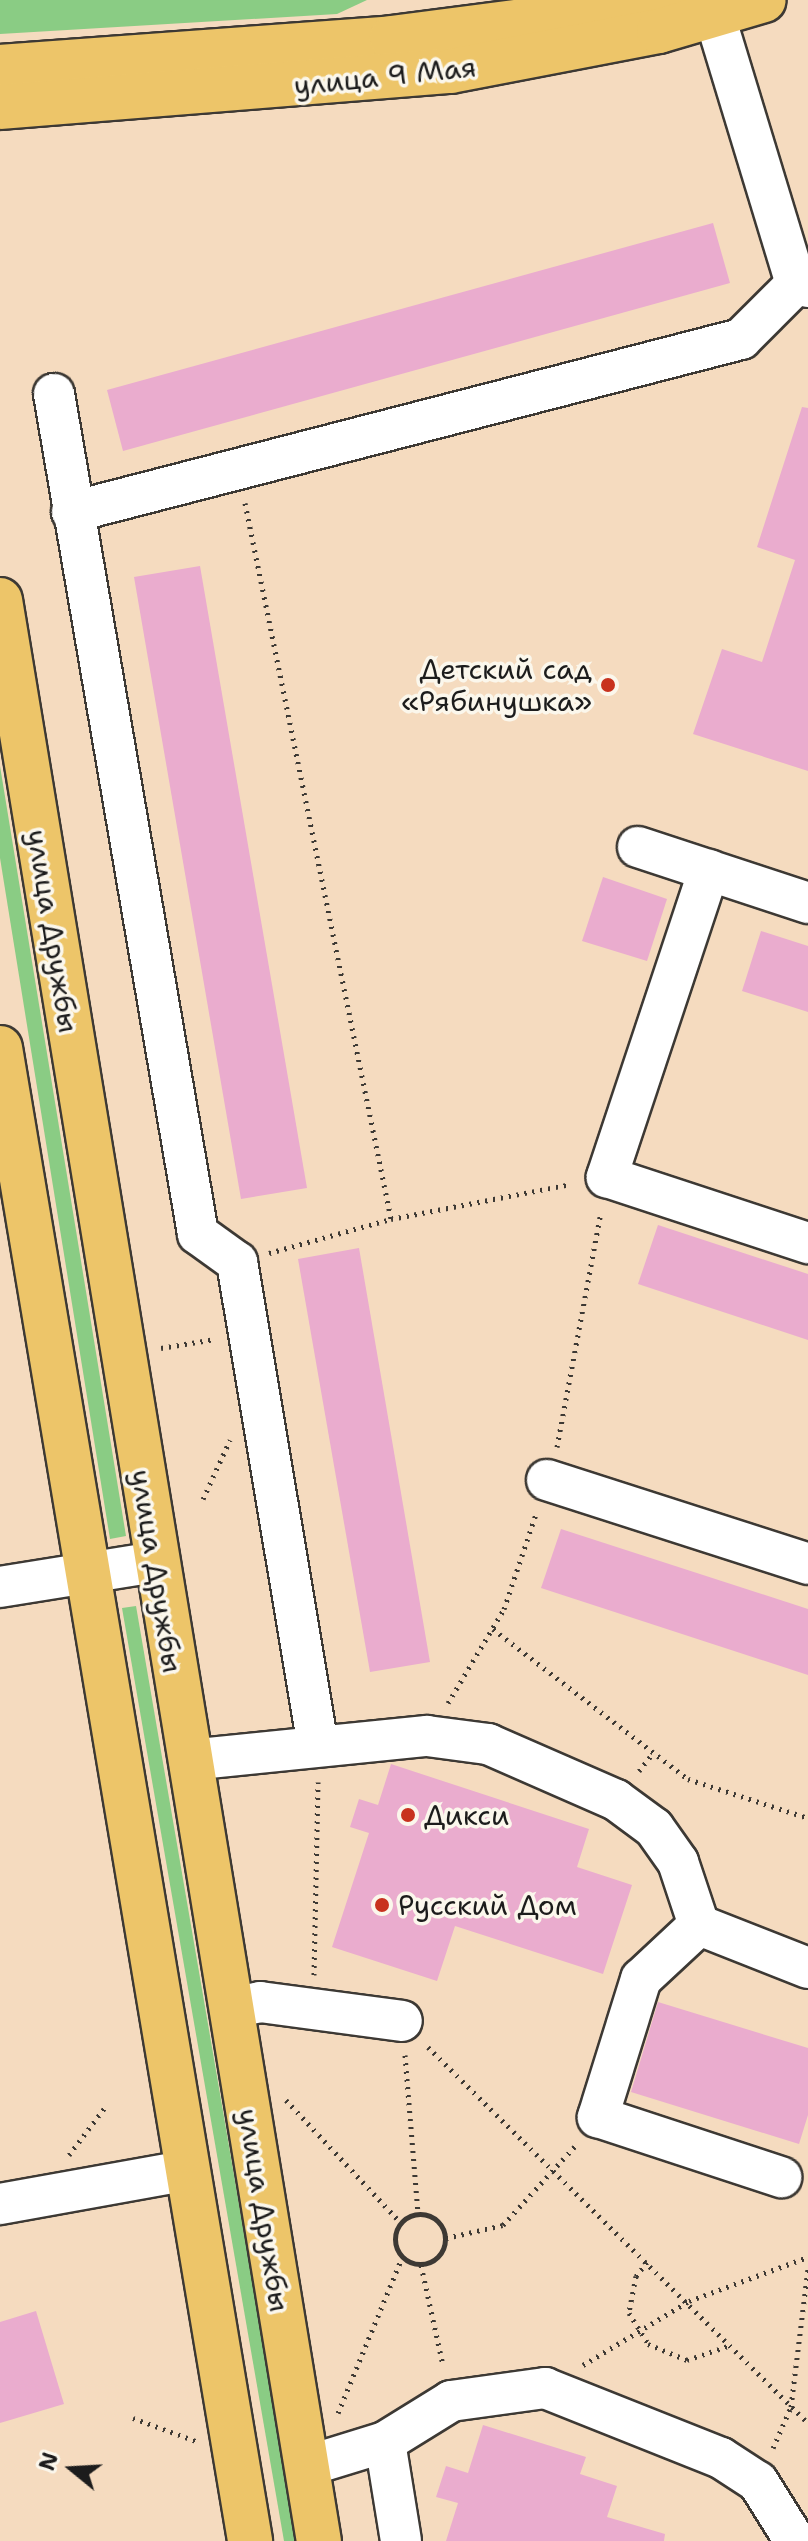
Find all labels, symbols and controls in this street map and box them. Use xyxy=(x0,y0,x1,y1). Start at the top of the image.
street label: улица 9 Мая xyxy=(292,50,478,102)
place label: Детский сад «Рябинушка» xyxy=(401,652,592,718)
marker: Детский сад «Рябинушка» xyxy=(599,676,617,694)
street label: улица Дружбы xyxy=(20,827,86,1035)
street label: улица Дружбы xyxy=(124,1467,190,1675)
place label: Дикси xyxy=(424,1798,509,1832)
marker: Дикси xyxy=(399,1806,417,1824)
place label: Русский Дом xyxy=(398,1888,577,1922)
marker: Русский Дом xyxy=(373,1896,391,1914)
street label: улица Дружбы xyxy=(231,2106,297,2314)
north arrow xyxy=(32,2429,112,2509)
text: N xyxy=(32,2449,65,2474)

